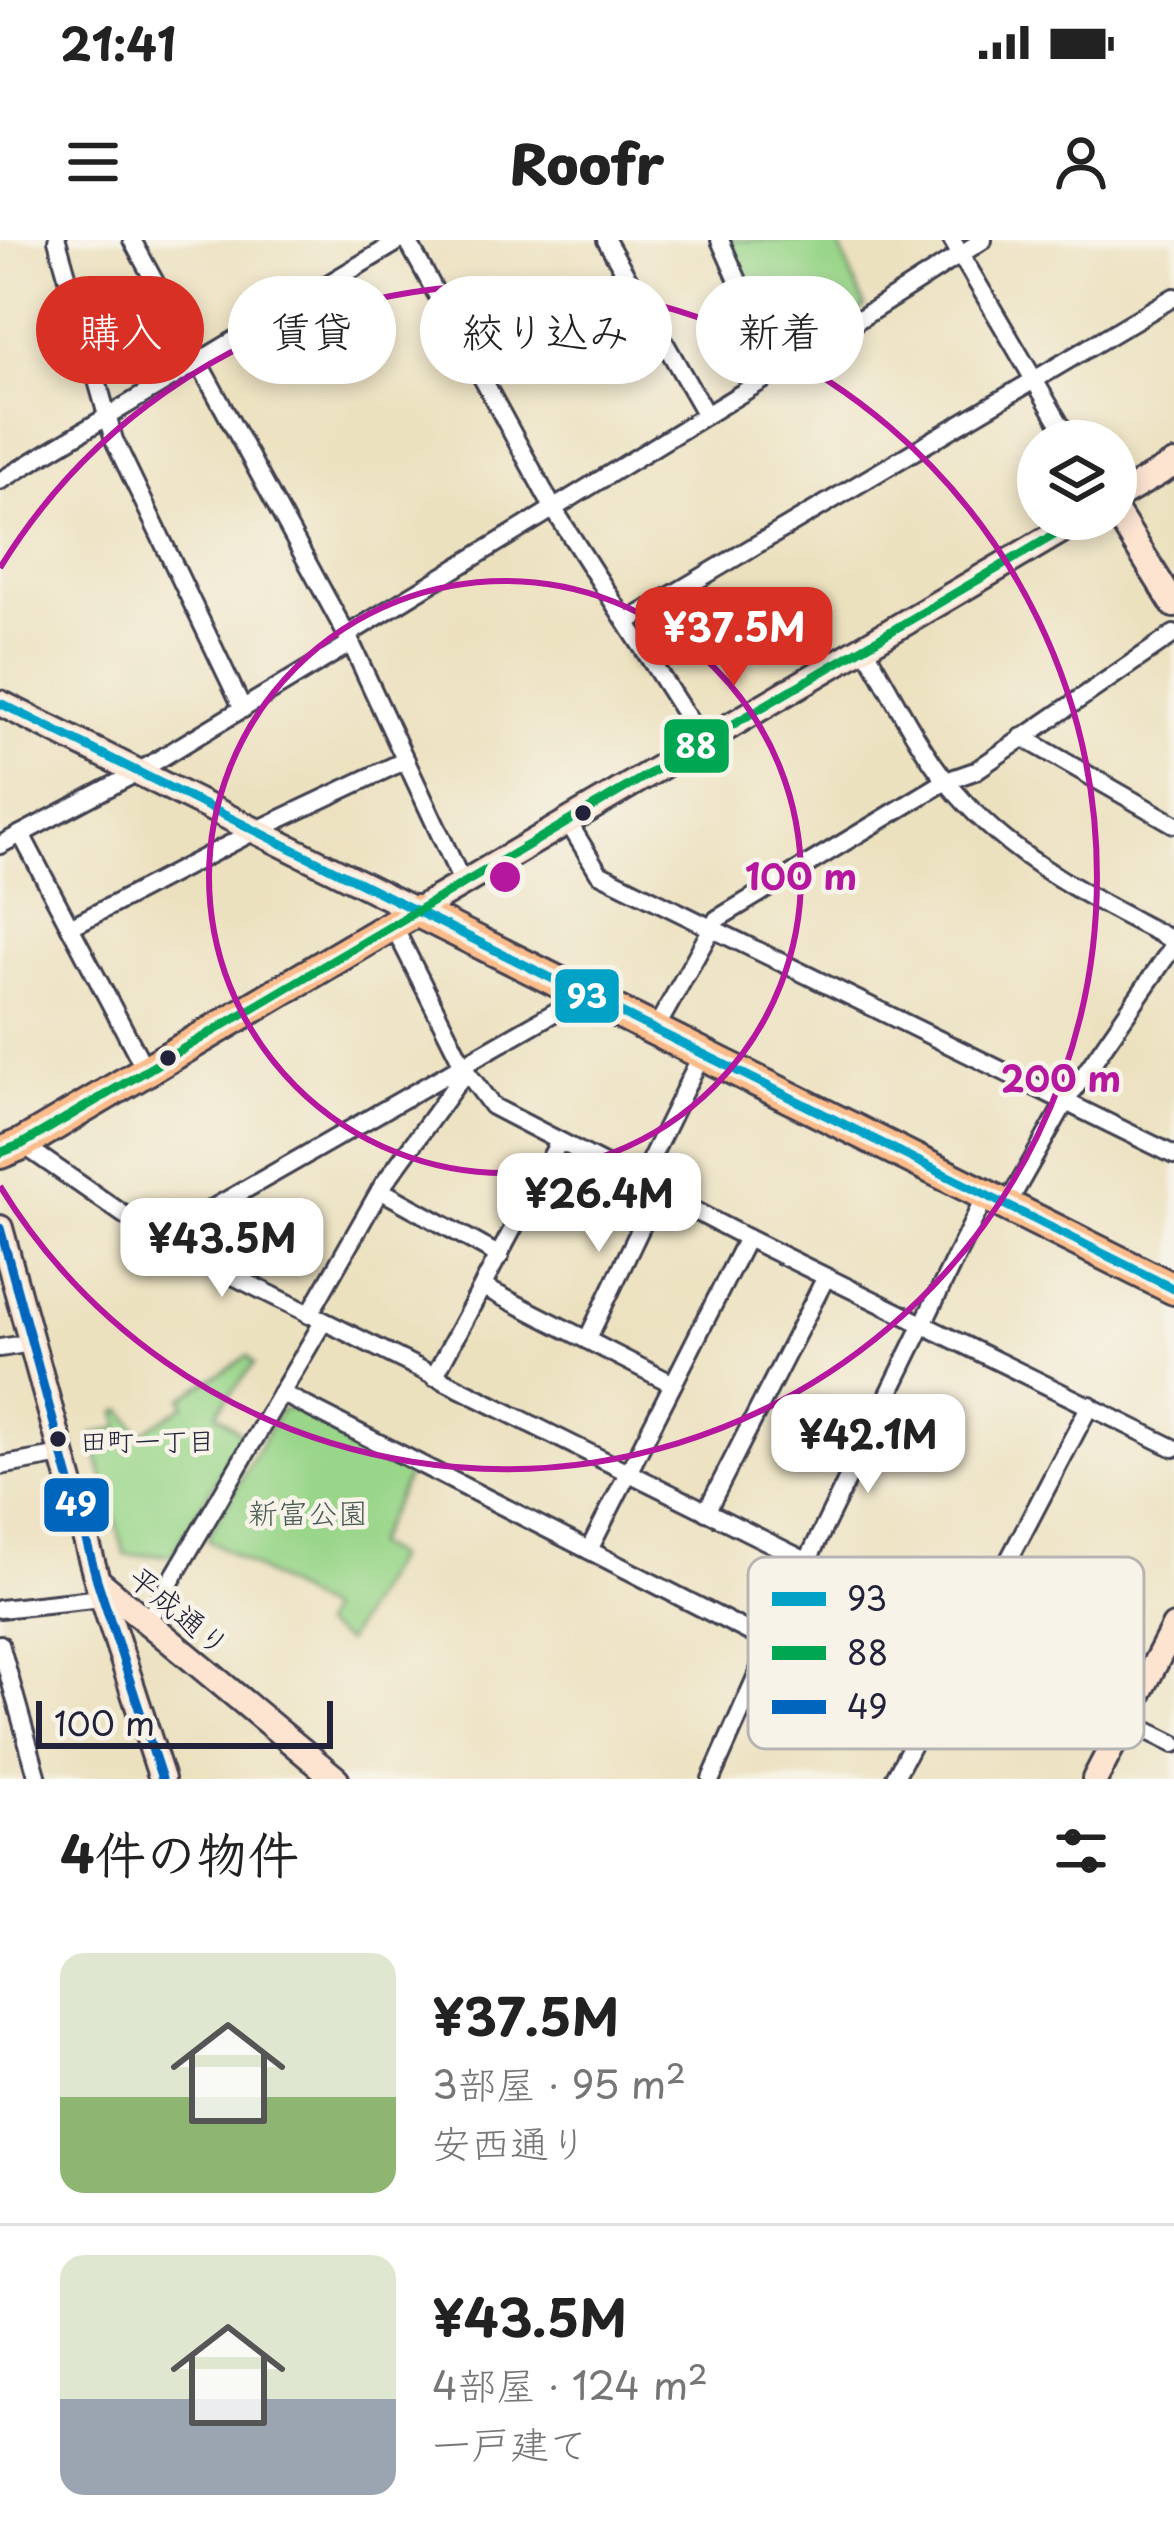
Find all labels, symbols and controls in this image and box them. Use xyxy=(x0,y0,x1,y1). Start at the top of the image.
text: 21:41 xyxy=(60,8,176,76)
text: Roofr xyxy=(510,122,664,203)
icon: menu xyxy=(60,129,126,195)
icon: person xyxy=(1048,129,1114,195)
chip: 購入 xyxy=(36,276,204,384)
chip: 賃貸 xyxy=(228,276,396,384)
chip: 絞り込み xyxy=(420,276,672,384)
chip: 新着 xyxy=(696,276,864,384)
map controls xyxy=(1017,420,1137,540)
button: layers xyxy=(1017,420,1137,540)
pin: ¥37.5M xyxy=(636,587,832,689)
text: ¥37.5M xyxy=(662,596,806,655)
line badge: 88 xyxy=(662,717,731,775)
text: 88 xyxy=(675,719,717,769)
unlabelled marker xyxy=(572,802,594,824)
text: 100 m xyxy=(745,848,857,902)
centre of rings xyxy=(484,856,526,898)
line badge: 93 xyxy=(553,967,621,1025)
text: 93 xyxy=(567,969,607,1019)
unlabelled marker xyxy=(157,1047,179,1069)
text: 200 m xyxy=(1001,1050,1121,1104)
pin: ¥26.4M xyxy=(501,1153,697,1255)
text: ¥26.4M xyxy=(524,1162,674,1221)
pin: ¥43.5M xyxy=(124,1198,320,1300)
text: ¥43.5M xyxy=(147,1207,297,1266)
pin: ¥42.1M xyxy=(770,1394,966,1496)
text: ¥42.1M xyxy=(798,1403,938,1462)
place label: 田町一丁目 xyxy=(80,1419,215,1460)
marker: 田町一丁目 xyxy=(47,1428,69,1450)
line badge: 49 xyxy=(42,1476,111,1534)
text: 49 xyxy=(55,1477,97,1527)
park label: 新富公園 xyxy=(248,1489,368,1534)
street label: 平成通り xyxy=(120,1554,240,1666)
legend xyxy=(748,1557,1144,1749)
text: 93 xyxy=(847,1572,887,1622)
text: 88 xyxy=(847,1626,888,1676)
text: 49 xyxy=(847,1680,888,1730)
scale bar xyxy=(36,1695,333,1748)
text: 100 m xyxy=(54,1697,155,1747)
text: 4件の物件 xyxy=(60,1813,299,1890)
icon: filters xyxy=(1048,1818,1114,1884)
text: ¥37.5M xyxy=(432,1976,619,2053)
icon: home xyxy=(156,2001,300,2145)
text: 3部屋 · 95 m² xyxy=(432,2053,686,2112)
text: 安西通り xyxy=(432,2112,588,2171)
text: ¥43.5M xyxy=(432,2277,627,2354)
icon: home xyxy=(156,2303,300,2447)
text: 4部屋 · 124 m² xyxy=(432,2354,708,2413)
text: 一戸建て xyxy=(432,2413,588,2472)

